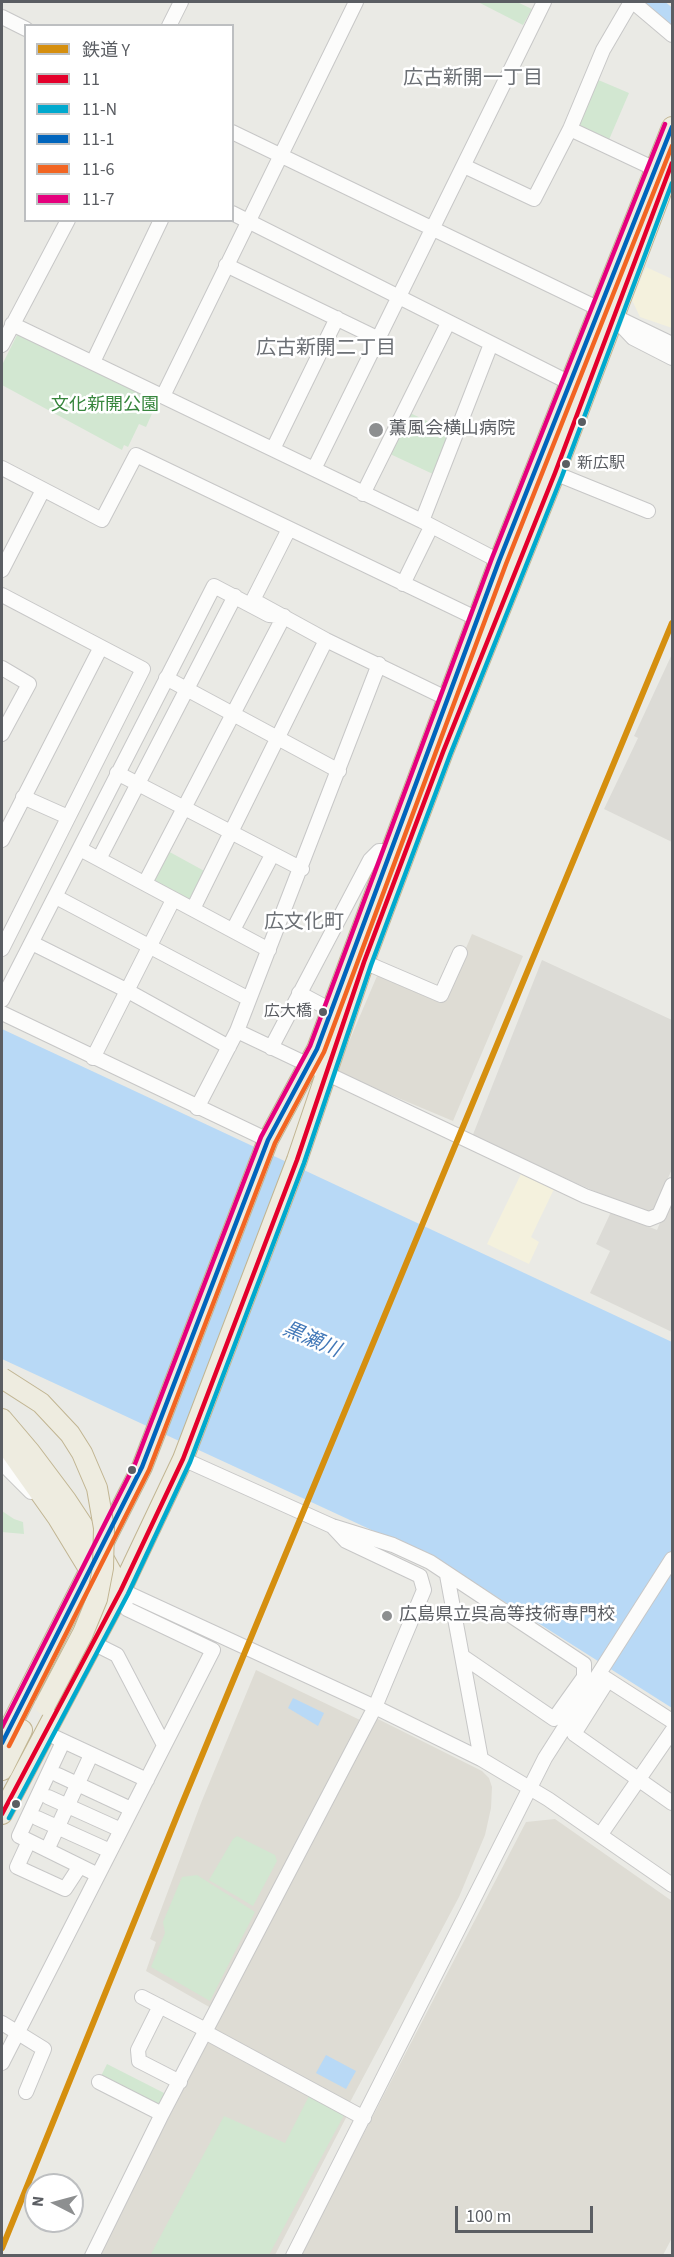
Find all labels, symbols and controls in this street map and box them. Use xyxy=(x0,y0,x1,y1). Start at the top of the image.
legend xyxy=(24,24,234,222)
text: 鉄道 Y xyxy=(82,38,130,63)
text: 11 xyxy=(82,67,100,92)
district label: 広古新開一丁目 xyxy=(403,68,543,92)
text: 11-N xyxy=(82,97,117,122)
text: 11-1 xyxy=(82,127,114,152)
text: 11-6 xyxy=(82,157,114,182)
text: 11-7 xyxy=(82,187,114,212)
district label: 広古新開二丁目 xyxy=(256,338,396,362)
park label: 文化新開公園 xyxy=(51,395,159,417)
unlabelled marker xyxy=(576,416,588,428)
place label: 薫風会横山病院 xyxy=(389,419,515,441)
marker: 薫風会横山病院 xyxy=(367,421,385,439)
place label: 新広駅 xyxy=(577,454,625,474)
marker: 新広駅 xyxy=(560,458,572,470)
district label: 広文化町 xyxy=(264,912,344,936)
place label: 広大橋 xyxy=(264,1002,312,1022)
marker: 広大橋 xyxy=(317,1006,329,1018)
water label: 黒瀬川 xyxy=(279,1318,343,1364)
unlabelled marker xyxy=(126,1464,138,1476)
place label: 広島県立呉高等技術専門校 xyxy=(399,1605,615,1627)
marker: 広島県立呉高等技術専門校 xyxy=(380,1609,394,1623)
unlabelled marker xyxy=(10,1798,22,1810)
north arrow xyxy=(24,2173,84,2233)
scale bar xyxy=(458,2194,596,2232)
text: N xyxy=(27,2195,50,2208)
text: 100 m xyxy=(466,2204,511,2229)

